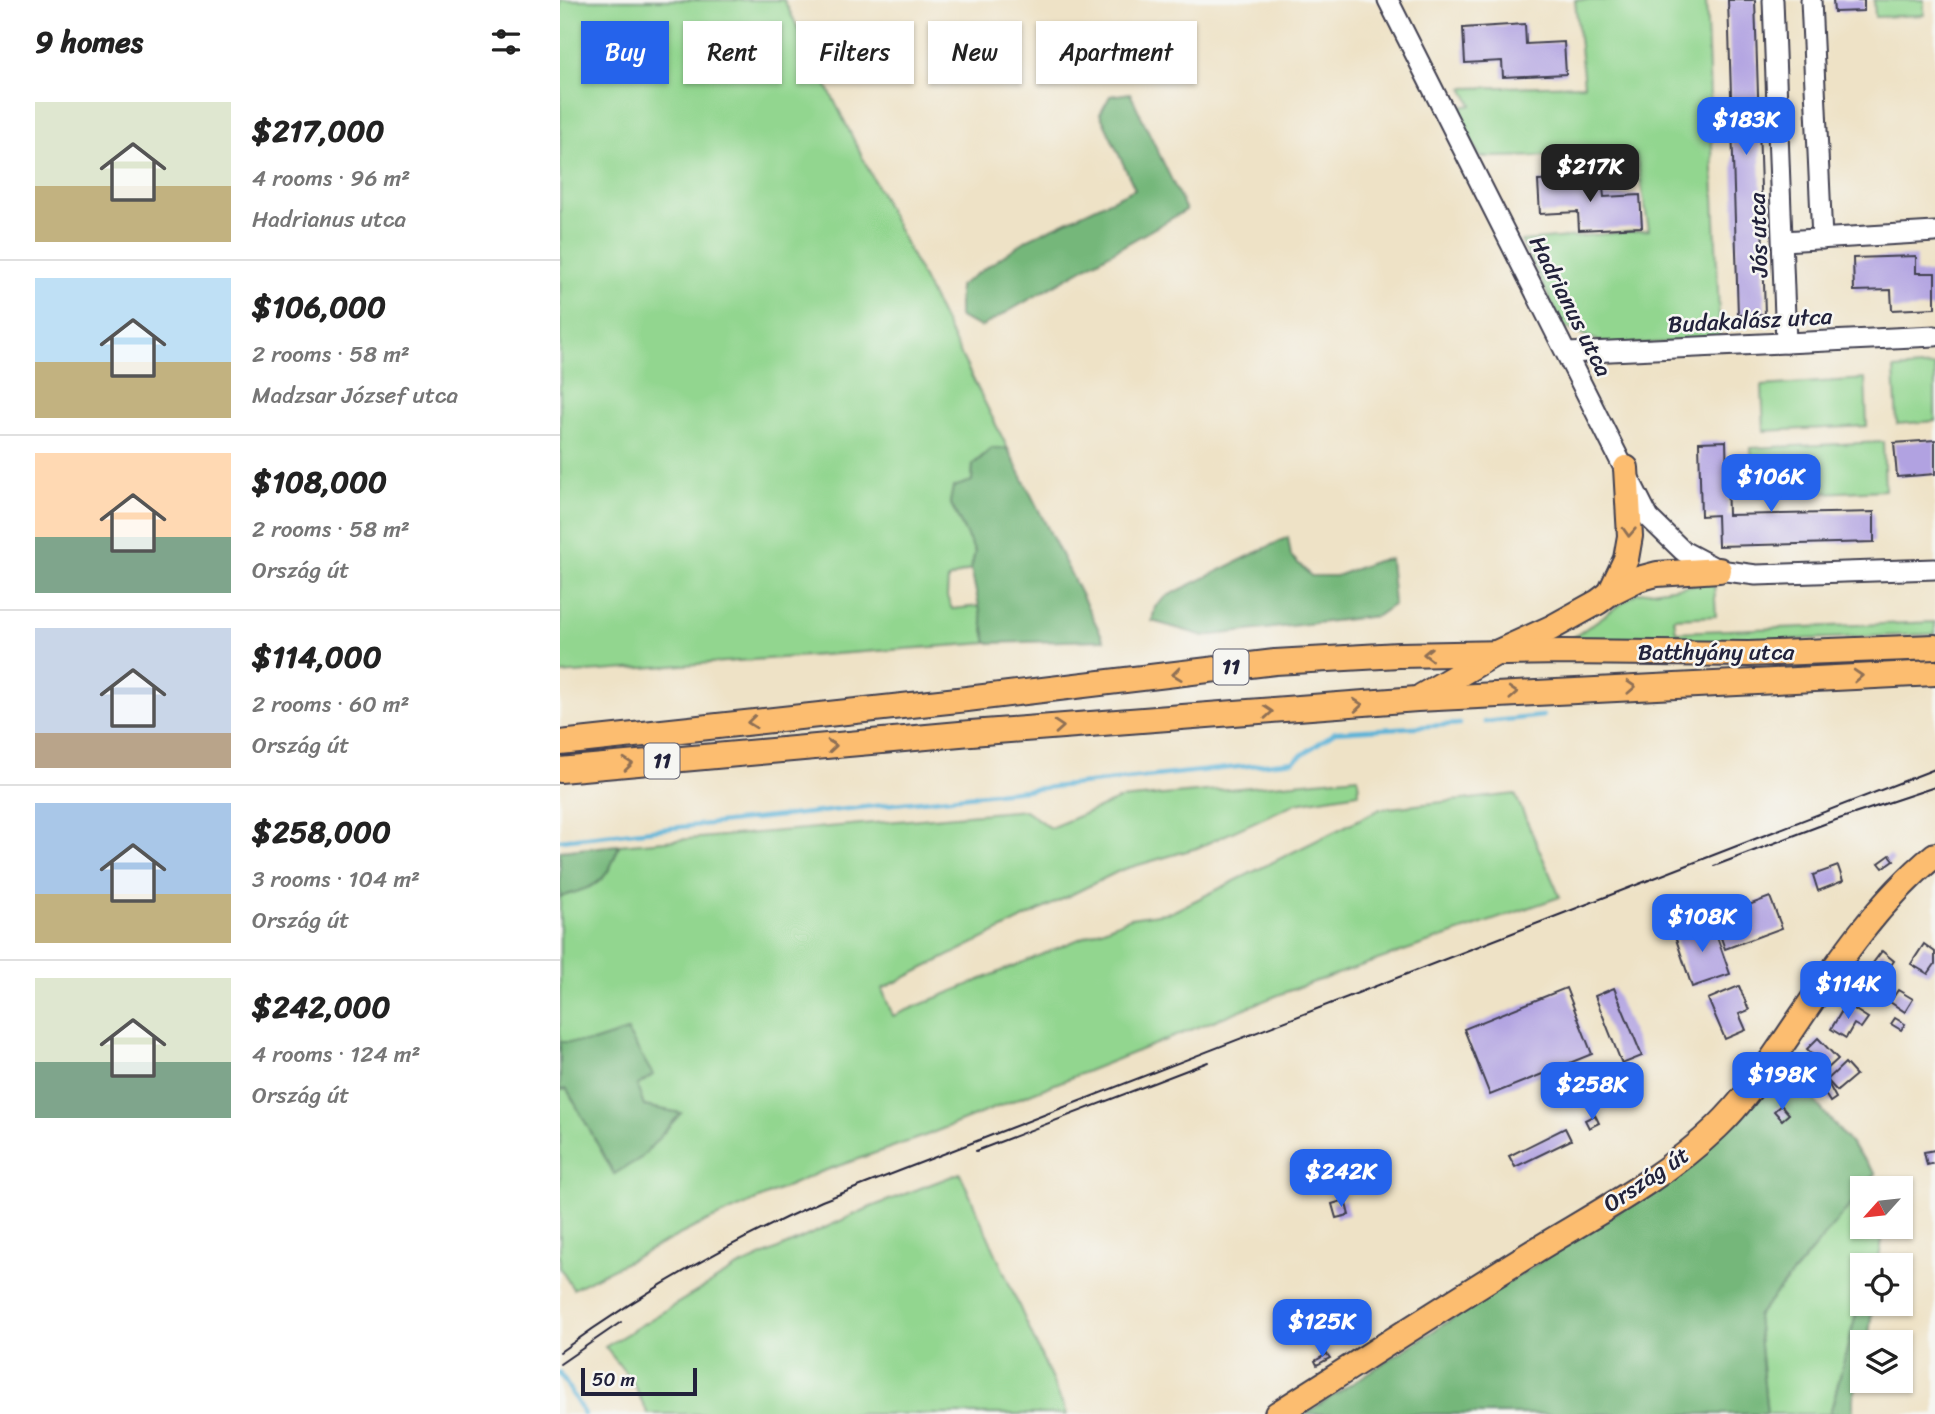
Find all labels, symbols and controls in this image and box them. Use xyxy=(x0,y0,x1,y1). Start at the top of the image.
text: 9 homes xyxy=(35,15,143,69)
chip: Buy xyxy=(581,21,669,84)
chip: Rent xyxy=(683,21,782,84)
chip: Filters xyxy=(796,21,914,84)
chip: New xyxy=(928,21,1022,84)
chip: Apartment xyxy=(1036,21,1197,84)
icon: filters xyxy=(487,23,525,61)
pin: $183K xyxy=(1697,97,1795,157)
text: $183K xyxy=(1713,99,1779,140)
text: $217,000 xyxy=(252,104,384,158)
icon: home xyxy=(91,130,175,214)
pin: $217K xyxy=(1541,144,1639,204)
text: $217K xyxy=(1557,146,1623,187)
text: 4 rooms · 96 m² xyxy=(252,158,410,199)
street label: Jós utca xyxy=(1737,192,1780,279)
text: Hadrianus utca xyxy=(252,199,406,240)
street label: Hadrianus utca xyxy=(1517,228,1624,385)
text: $106,000 xyxy=(252,280,386,334)
street label: Budakalász utca xyxy=(1667,296,1834,345)
icon: home xyxy=(91,306,175,390)
text: 2 rooms · 58 m² xyxy=(252,334,410,375)
text: Madzsar József utca xyxy=(252,375,458,416)
pin: $106K xyxy=(1722,454,1820,514)
text: $108,000 xyxy=(252,455,387,509)
text: $106K xyxy=(1738,456,1804,497)
icon: home xyxy=(91,481,175,565)
text: 2 rooms · 58 m² xyxy=(252,509,410,550)
one-way arrow xyxy=(1622,527,1637,538)
text: Ország út xyxy=(252,550,349,591)
text: $114,000 xyxy=(252,630,382,684)
street label: Batthyány utca xyxy=(1638,632,1795,673)
one-way arrow xyxy=(1422,647,1433,662)
road number: 11 xyxy=(1214,650,1248,684)
icon: home xyxy=(91,656,175,740)
one-way arrow xyxy=(1171,666,1183,681)
one-way arrow xyxy=(1853,669,1864,684)
one-way arrow xyxy=(1626,680,1637,695)
text: 2 rooms · 60 m² xyxy=(252,684,410,725)
one-way arrow xyxy=(1508,686,1519,701)
one-way arrow xyxy=(1352,698,1363,713)
one-way arrow xyxy=(1263,705,1274,720)
one-way arrow xyxy=(747,714,758,729)
one-way arrow xyxy=(1054,720,1065,735)
text: Ország út xyxy=(252,725,349,766)
one-way arrow xyxy=(827,739,838,754)
road number: 11 xyxy=(644,744,679,778)
one-way arrow xyxy=(623,757,634,772)
text: $258,000 xyxy=(252,805,391,859)
icon: home xyxy=(91,831,175,915)
text: 3 rooms · 104 m² xyxy=(252,859,420,900)
pin: $108K xyxy=(1653,894,1751,954)
text: $108K xyxy=(1668,896,1736,937)
text: Ország út xyxy=(252,900,349,941)
pin: $114K xyxy=(1799,962,1897,1021)
text: $114K xyxy=(1816,963,1880,1004)
text: $242,000 xyxy=(252,980,391,1034)
icon: home xyxy=(91,1006,175,1090)
text: 4 rooms · 124 m² xyxy=(252,1034,421,1075)
pin: $198K xyxy=(1733,1052,1831,1112)
text: $198K xyxy=(1748,1054,1816,1095)
pin: $258K xyxy=(1543,1062,1641,1122)
text: $258K xyxy=(1557,1064,1627,1105)
text: Ország út xyxy=(252,1075,349,1116)
street label: Ország út xyxy=(1594,1135,1698,1224)
pin: $242K xyxy=(1292,1150,1390,1209)
text: $242K xyxy=(1306,1151,1376,1192)
north arrow xyxy=(1850,1176,1913,1239)
map controls xyxy=(1850,1176,1913,1393)
button: locate xyxy=(1850,1253,1913,1316)
pin: $125K xyxy=(1273,1300,1371,1359)
text: $125K xyxy=(1289,1301,1355,1342)
button: layers xyxy=(1850,1330,1913,1393)
text: 50 m xyxy=(592,1363,635,1396)
scale bar xyxy=(581,1365,696,1397)

